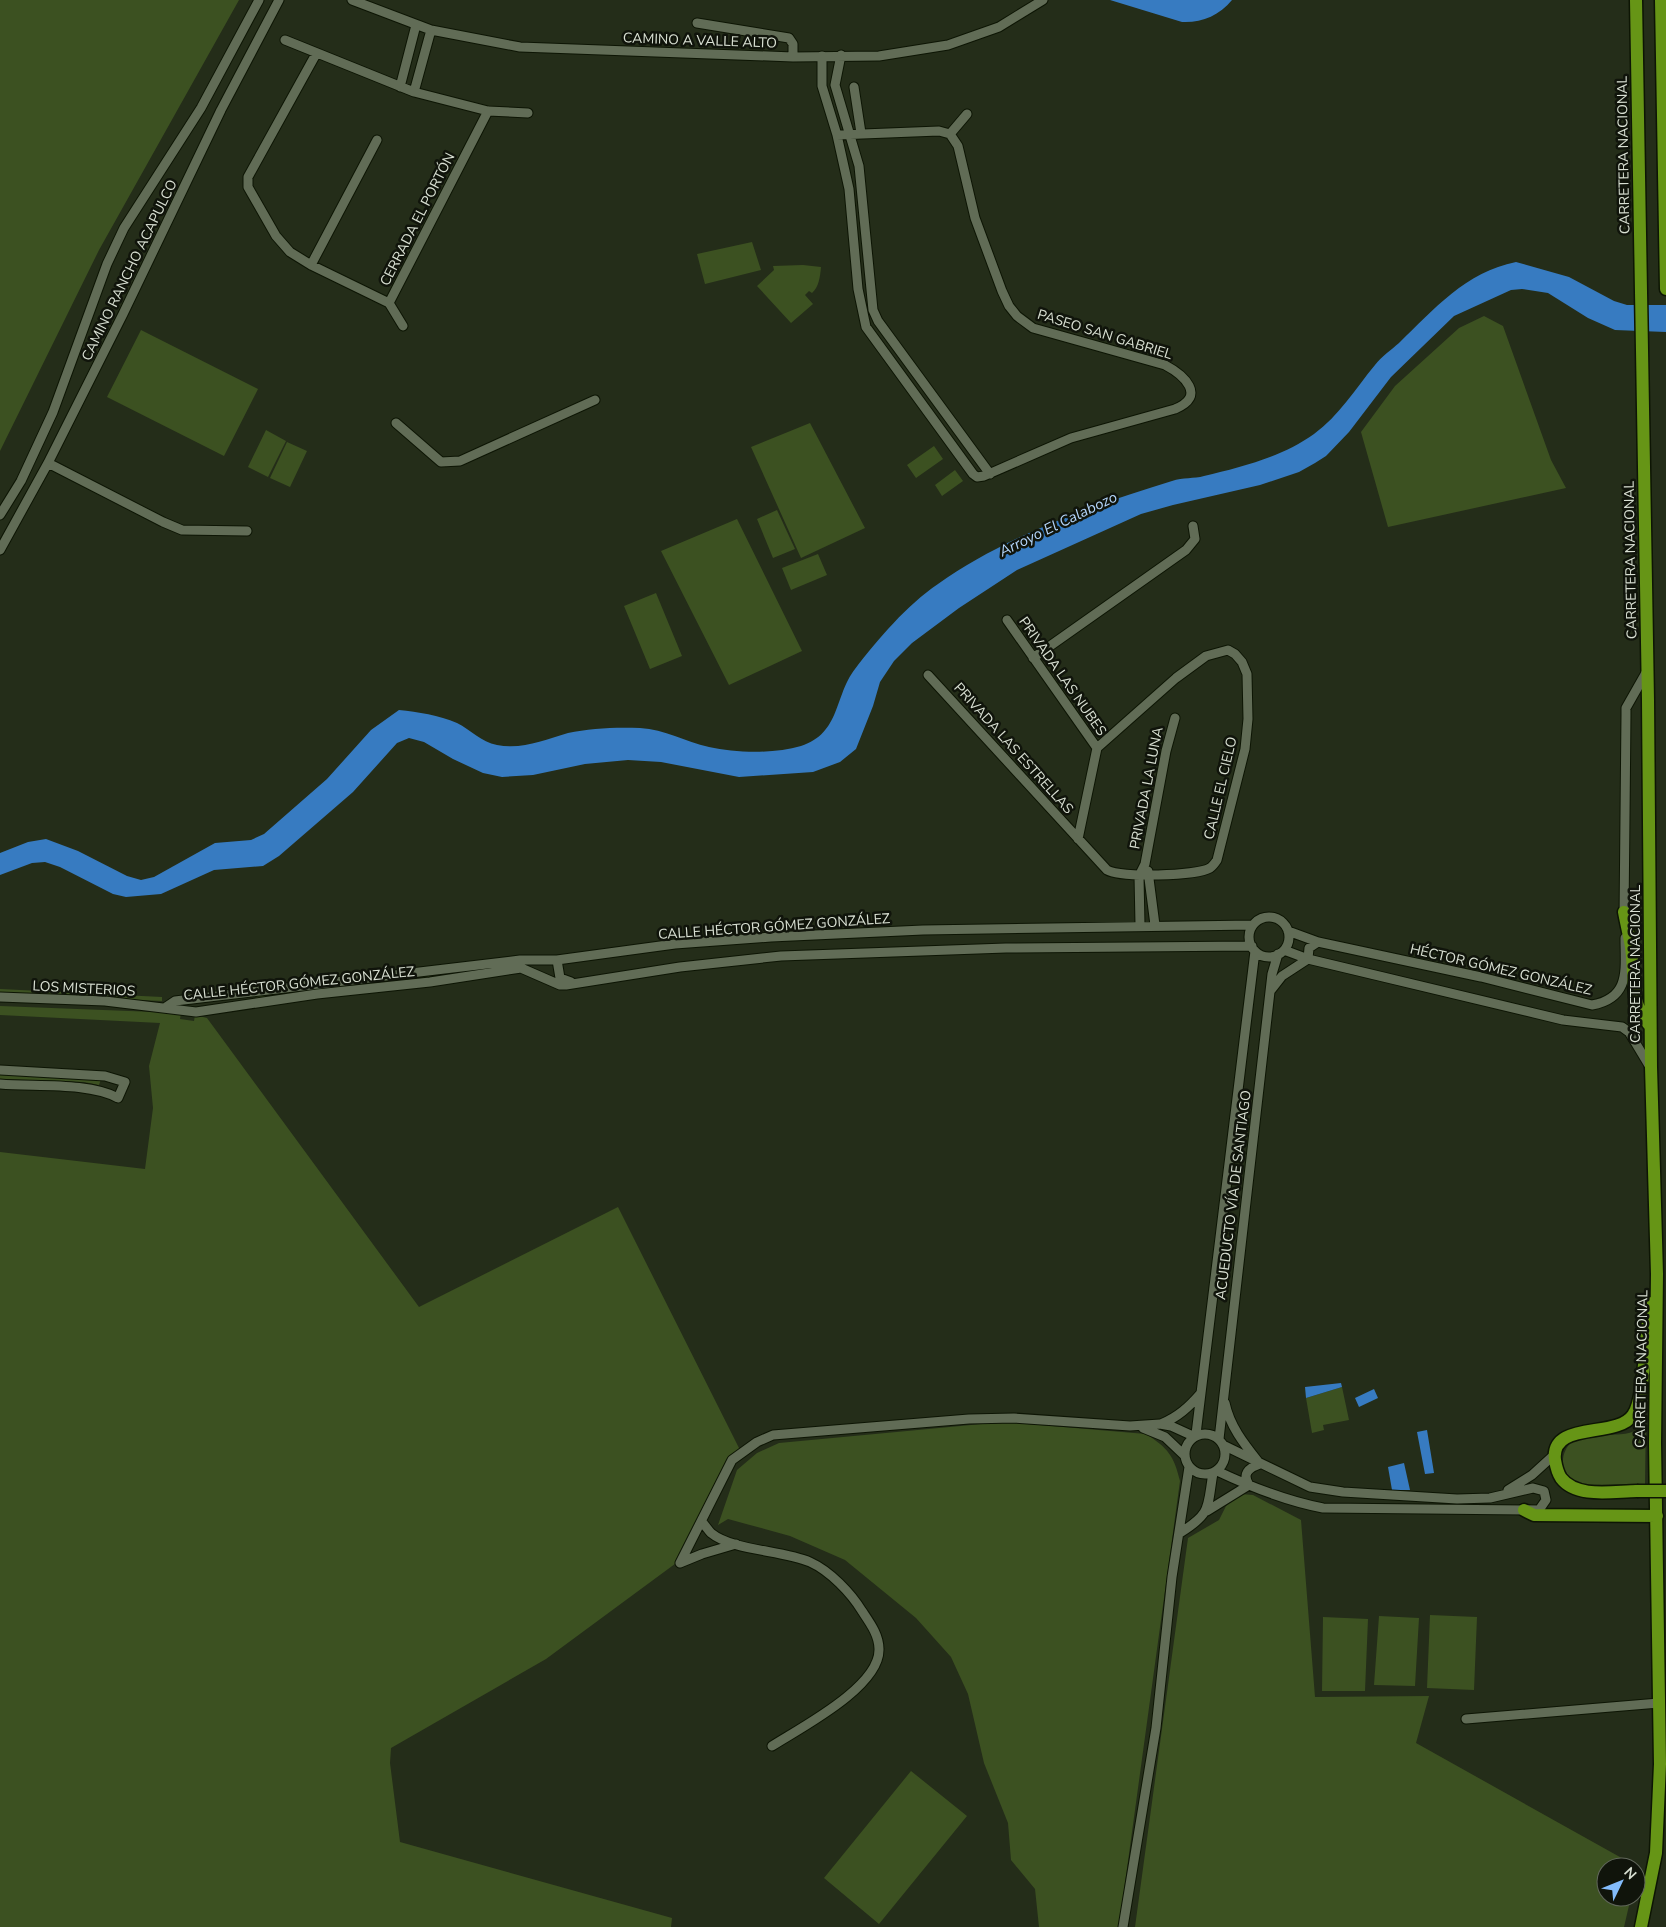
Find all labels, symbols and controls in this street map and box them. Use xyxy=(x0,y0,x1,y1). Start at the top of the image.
street label: CAMINO A VALLE ALTO xyxy=(623,28,777,53)
street label: CARRETERA NACIONAL xyxy=(1613,75,1634,234)
street label: CERRADA EL PORTÓN xyxy=(376,149,459,289)
street label: CAMINO RANCHO ACAPULCO xyxy=(77,177,182,364)
street label: PASEO SAN GABRIEL xyxy=(1035,305,1175,364)
street label: CARRETERA NACIONAL xyxy=(1620,480,1641,639)
water label: Arroyo El Calabozo xyxy=(995,487,1120,562)
street label: PRIVADA LAS NUBES xyxy=(1014,613,1111,740)
street label: PRIVADA LAS ESTRELLAS xyxy=(949,679,1078,818)
street label: PRIVADA LA LUNA xyxy=(1125,725,1168,851)
street label: CALLE EL CIELO xyxy=(1199,735,1242,841)
street label: CARRETERA NACIONAL xyxy=(1626,885,1645,1043)
street label: CALLE HÉCTOR GÓMEZ GONZÁLEZ xyxy=(657,909,891,944)
street label: HÉCTOR GÓMEZ GONZÁLEZ xyxy=(1408,939,1594,1000)
street label: CALLE HÉCTOR GÓMEZ GONZÁLEZ xyxy=(183,962,416,1005)
street label: LOS MISTERIOS xyxy=(32,976,136,1001)
street label: ACUEDUCTO VÍA DE SANTIAGO xyxy=(1211,1089,1256,1301)
street label: CARRETERA NACIONAL xyxy=(1631,1289,1652,1448)
north arrow xyxy=(1596,1857,1646,1907)
text: N xyxy=(1620,1863,1641,1884)

